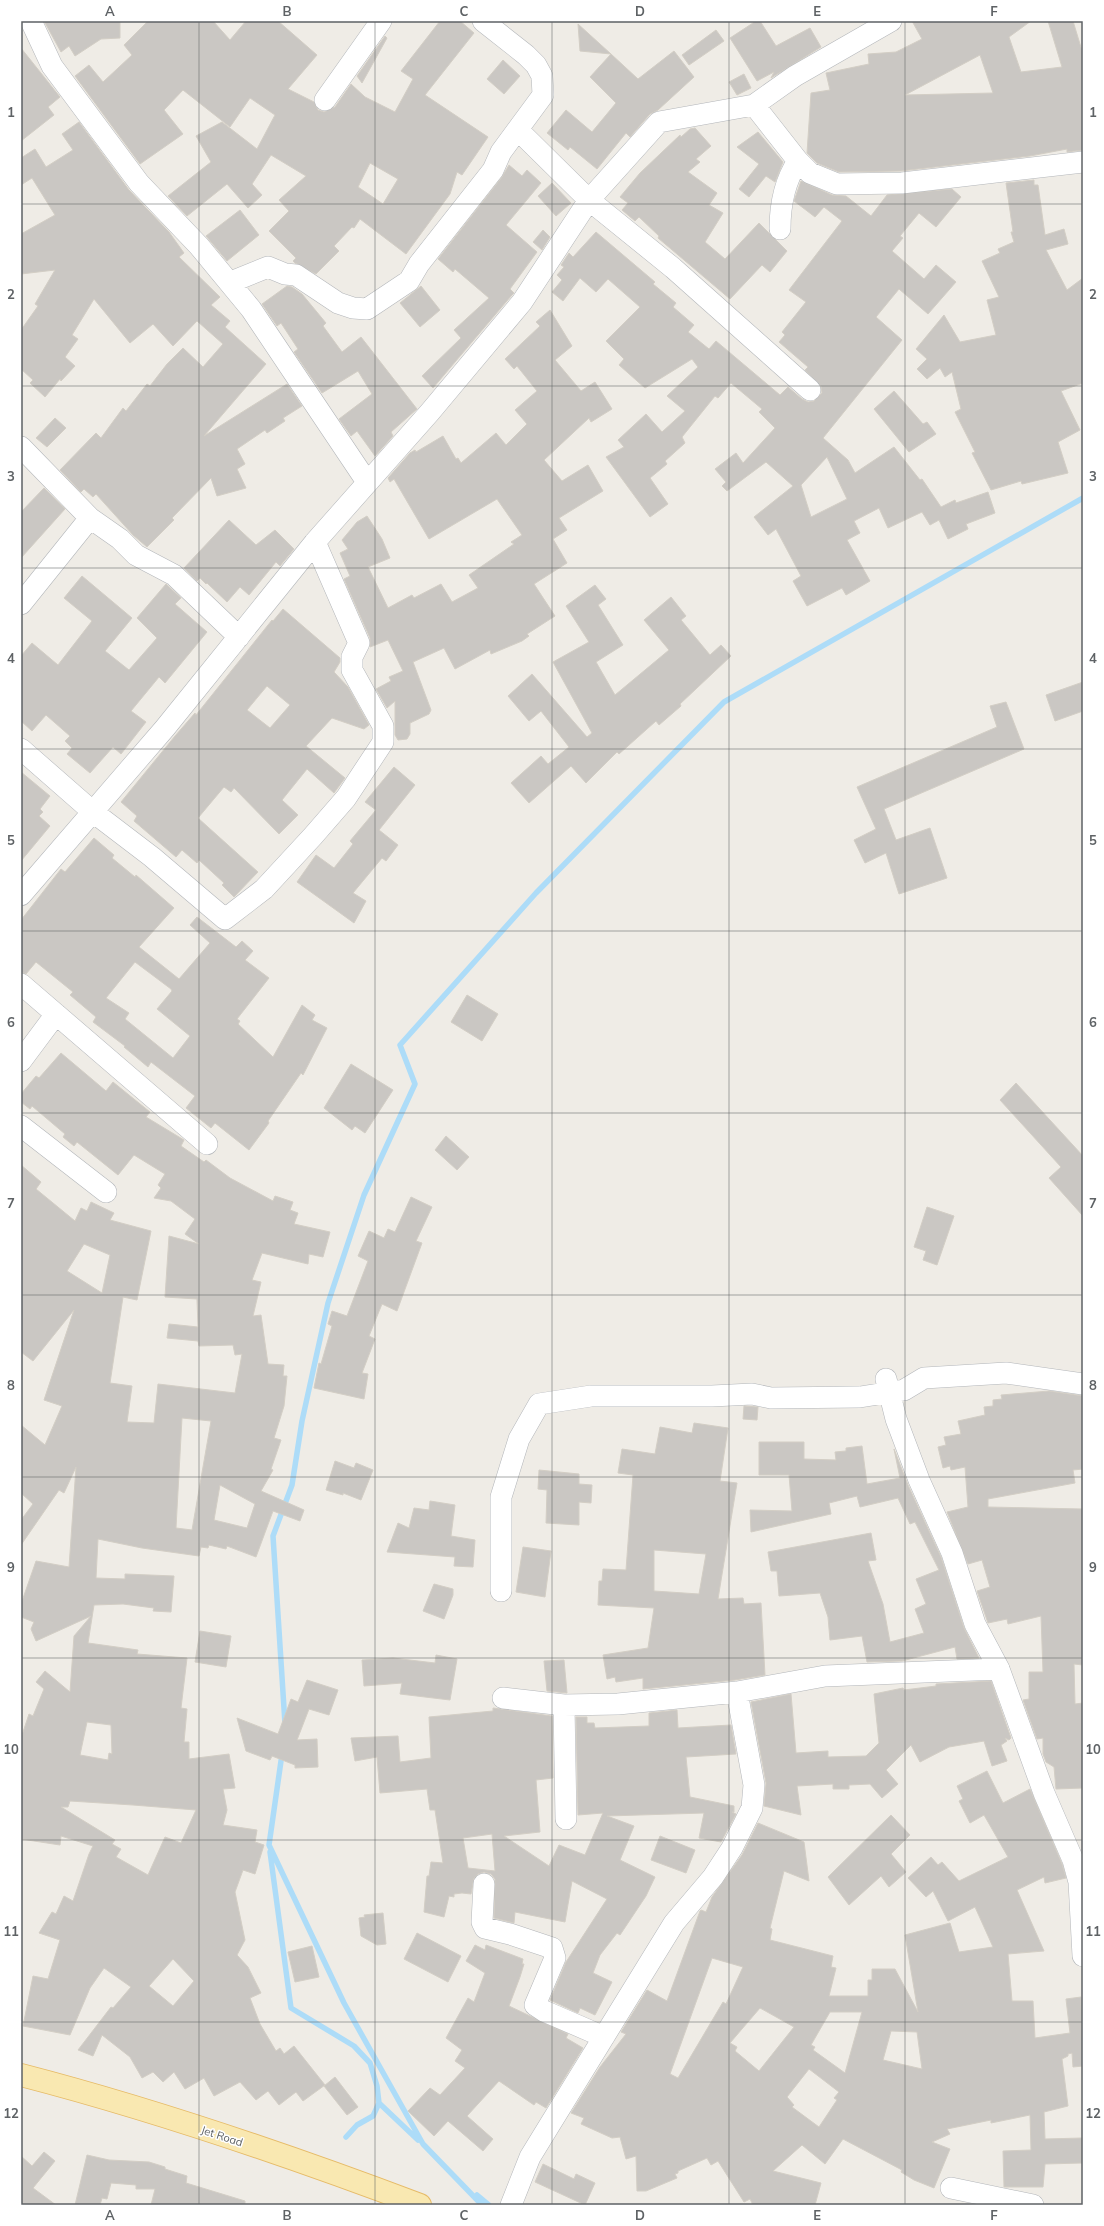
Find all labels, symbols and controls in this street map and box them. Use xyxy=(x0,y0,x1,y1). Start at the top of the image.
text: A xyxy=(105,3,115,19)
text: B xyxy=(283,3,292,19)
text: C xyxy=(460,3,469,19)
text: D xyxy=(635,3,645,19)
text: E xyxy=(813,3,821,19)
text: F xyxy=(990,3,998,19)
text: 1 xyxy=(7,104,15,120)
text: 1 xyxy=(1089,104,1097,120)
text: 2 xyxy=(7,286,15,302)
text: 2 xyxy=(1089,286,1097,302)
text: 3 xyxy=(7,468,15,484)
text: 3 xyxy=(1089,468,1097,484)
text: 4 xyxy=(7,650,15,666)
text: 4 xyxy=(1089,650,1097,666)
text: 5 xyxy=(7,832,15,848)
text: 5 xyxy=(1089,832,1097,848)
text: 6 xyxy=(7,1014,15,1030)
text: 6 xyxy=(1089,1014,1097,1030)
text: 7 xyxy=(7,1195,15,1211)
text: 7 xyxy=(1089,1195,1097,1211)
text: 8 xyxy=(7,1377,15,1393)
text: 8 xyxy=(1089,1377,1097,1393)
text: 9 xyxy=(7,1559,15,1575)
text: 9 xyxy=(1089,1559,1097,1575)
text: 10 xyxy=(3,1741,19,1757)
text: 10 xyxy=(1085,1741,1101,1757)
text: 11 xyxy=(3,1923,19,1939)
text: 11 xyxy=(1085,1923,1101,1939)
text: 12 xyxy=(3,2105,19,2121)
text: 12 xyxy=(1085,2105,1101,2121)
street label: Jet Road xyxy=(199,2123,245,2149)
text: A xyxy=(105,2207,115,2223)
text: B xyxy=(283,2207,292,2223)
text: C xyxy=(460,2207,469,2223)
text: D xyxy=(635,2207,645,2223)
text: E xyxy=(813,2207,821,2223)
text: F xyxy=(990,2207,998,2223)

